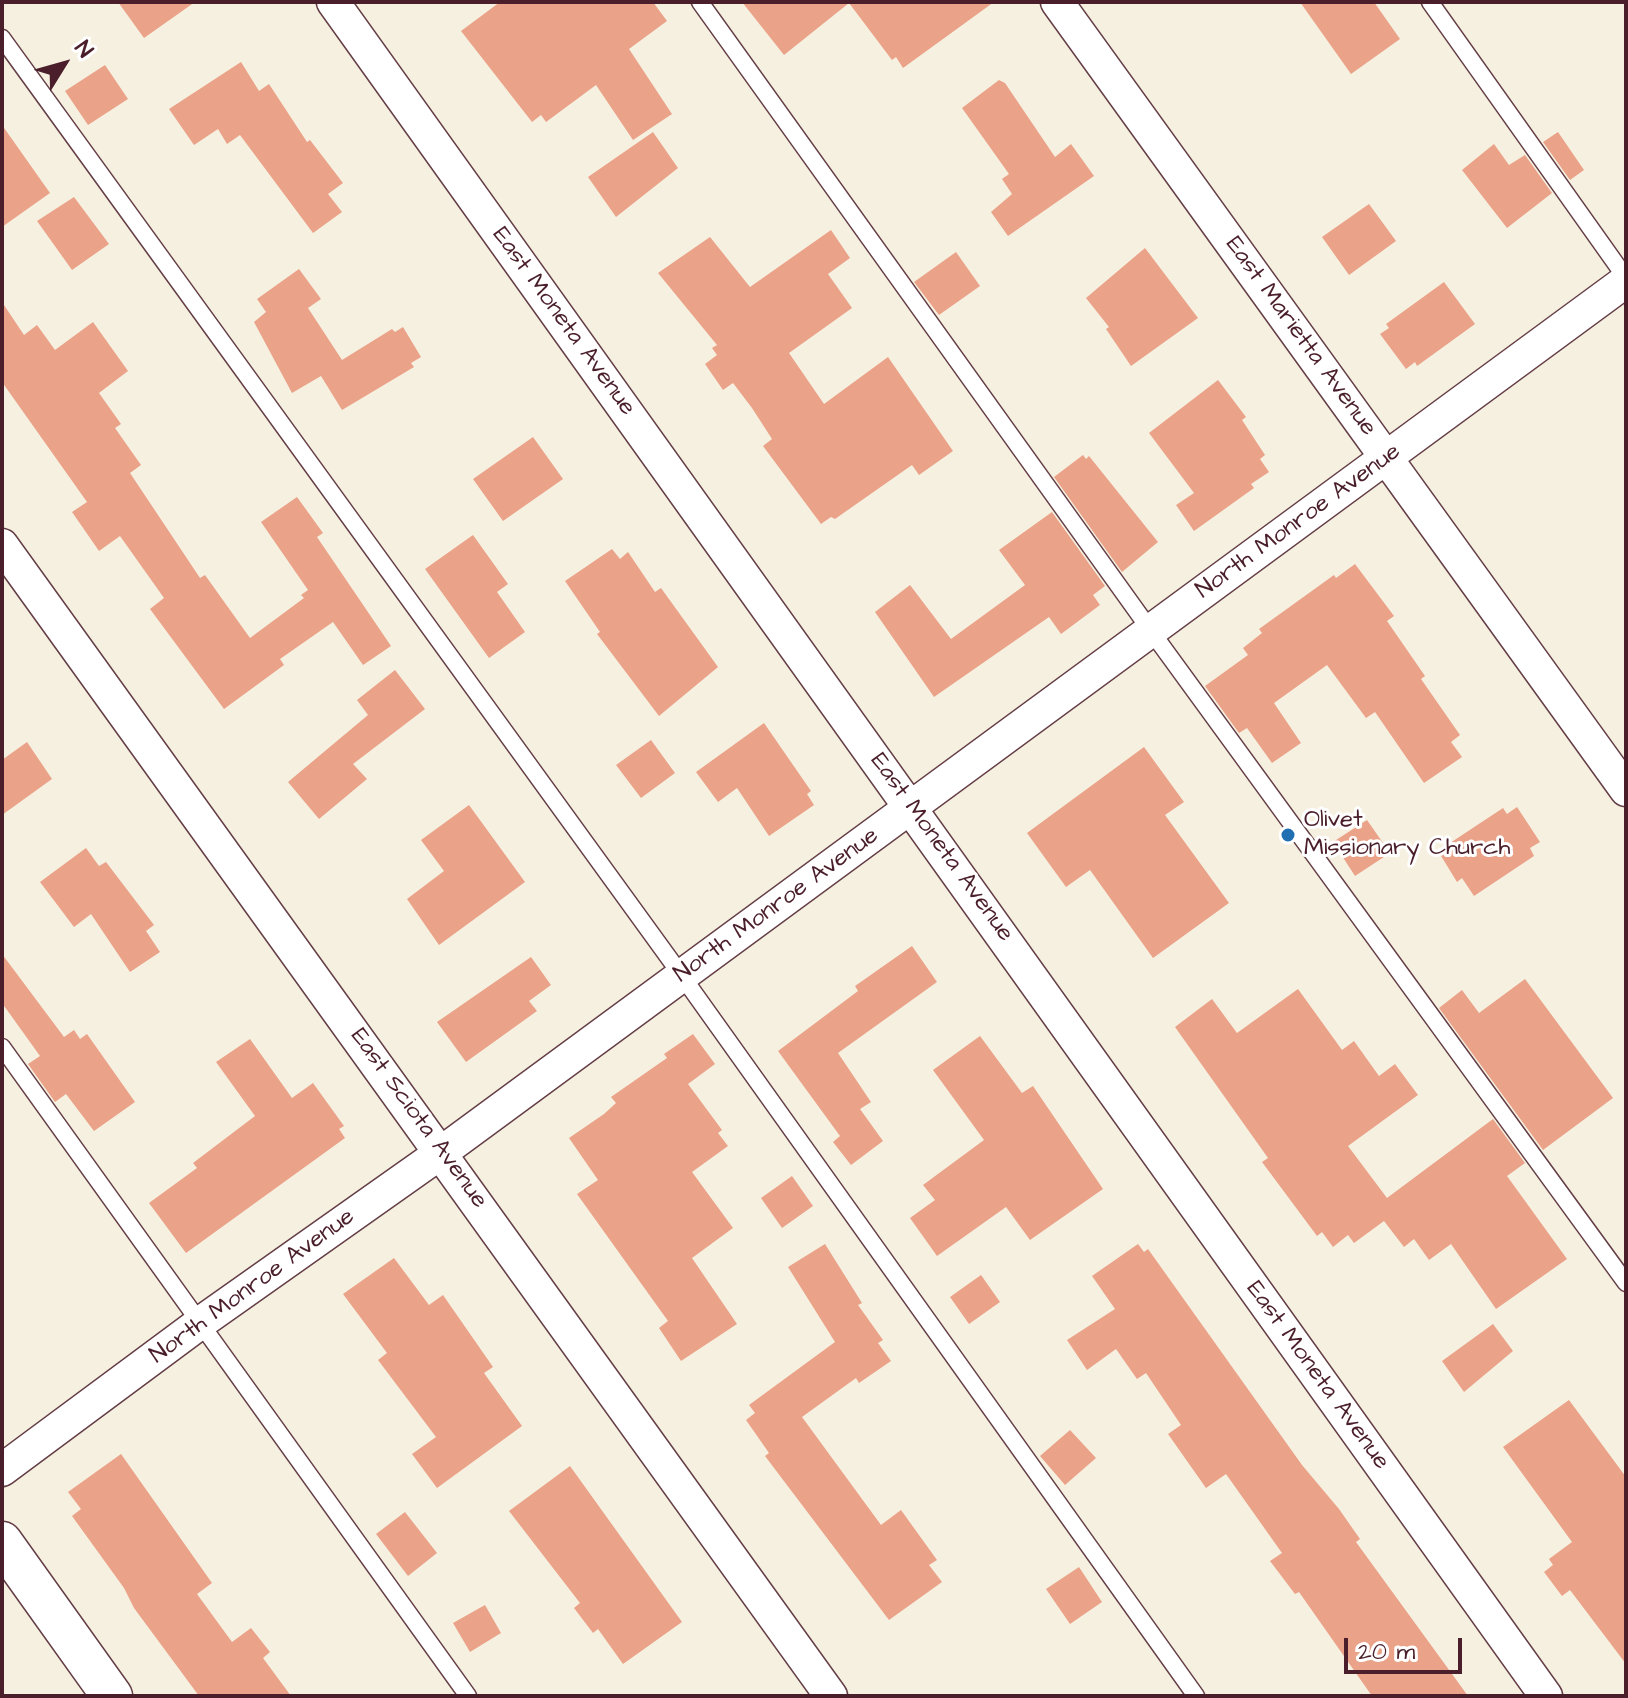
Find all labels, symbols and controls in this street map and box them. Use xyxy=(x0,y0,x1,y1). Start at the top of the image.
north arrow xyxy=(24,24,104,104)
text: N xyxy=(67,34,100,64)
street label: East Moneta Avenue xyxy=(485,222,641,422)
street label: East Marietta Avenue xyxy=(1218,232,1382,442)
street label: North Monroe Avenue xyxy=(1191,438,1407,606)
street label: East Moneta Avenue xyxy=(863,748,1019,948)
place label: Olivet Missionary Church xyxy=(1304,807,1510,863)
street label: North Monroe Avenue xyxy=(669,822,885,990)
marker: Olivet Missionary Church xyxy=(1279,826,1297,844)
street label: East Sciota Avenue xyxy=(343,1024,493,1214)
street label: North Monroe Avenue xyxy=(145,1203,361,1371)
street label: East Moneta Avenue xyxy=(1239,1276,1395,1476)
scale bar xyxy=(1348,1622,1466,1672)
text: 20 m xyxy=(1358,1635,1415,1669)

